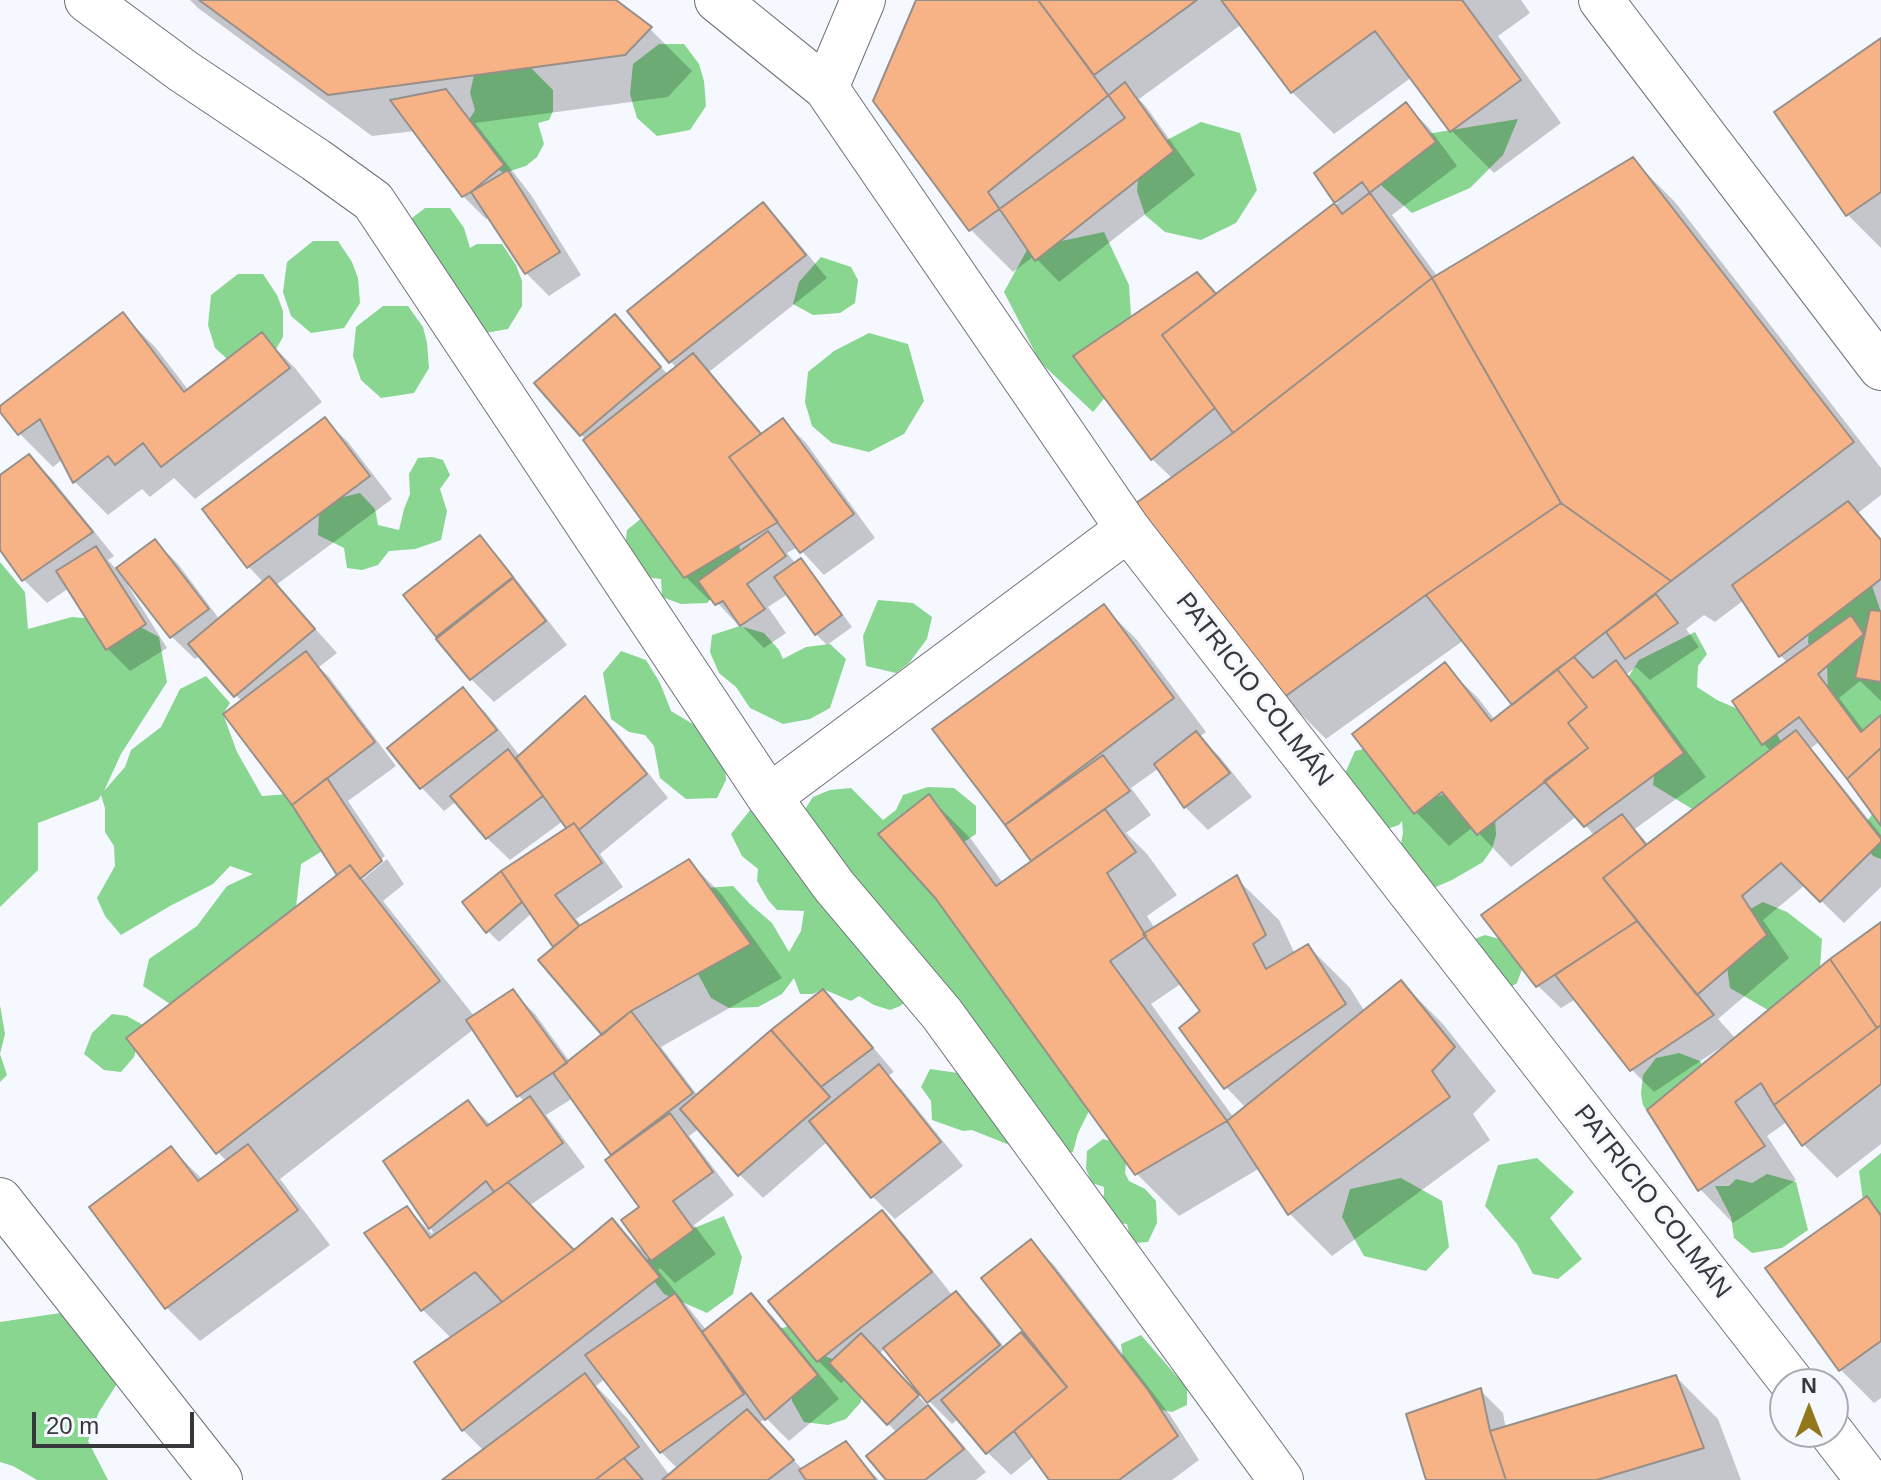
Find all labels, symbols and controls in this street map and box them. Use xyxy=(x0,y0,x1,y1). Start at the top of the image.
street label: PATRICIO COLMÁN xyxy=(1169,587,1339,793)
street label: PATRICIO COLMÁN xyxy=(1567,1099,1737,1305)
north arrow xyxy=(1769,1368,1849,1448)
text: N xyxy=(1801,1373,1817,1398)
scale bar xyxy=(36,1396,198,1446)
text: 20 m xyxy=(46,1412,99,1439)

